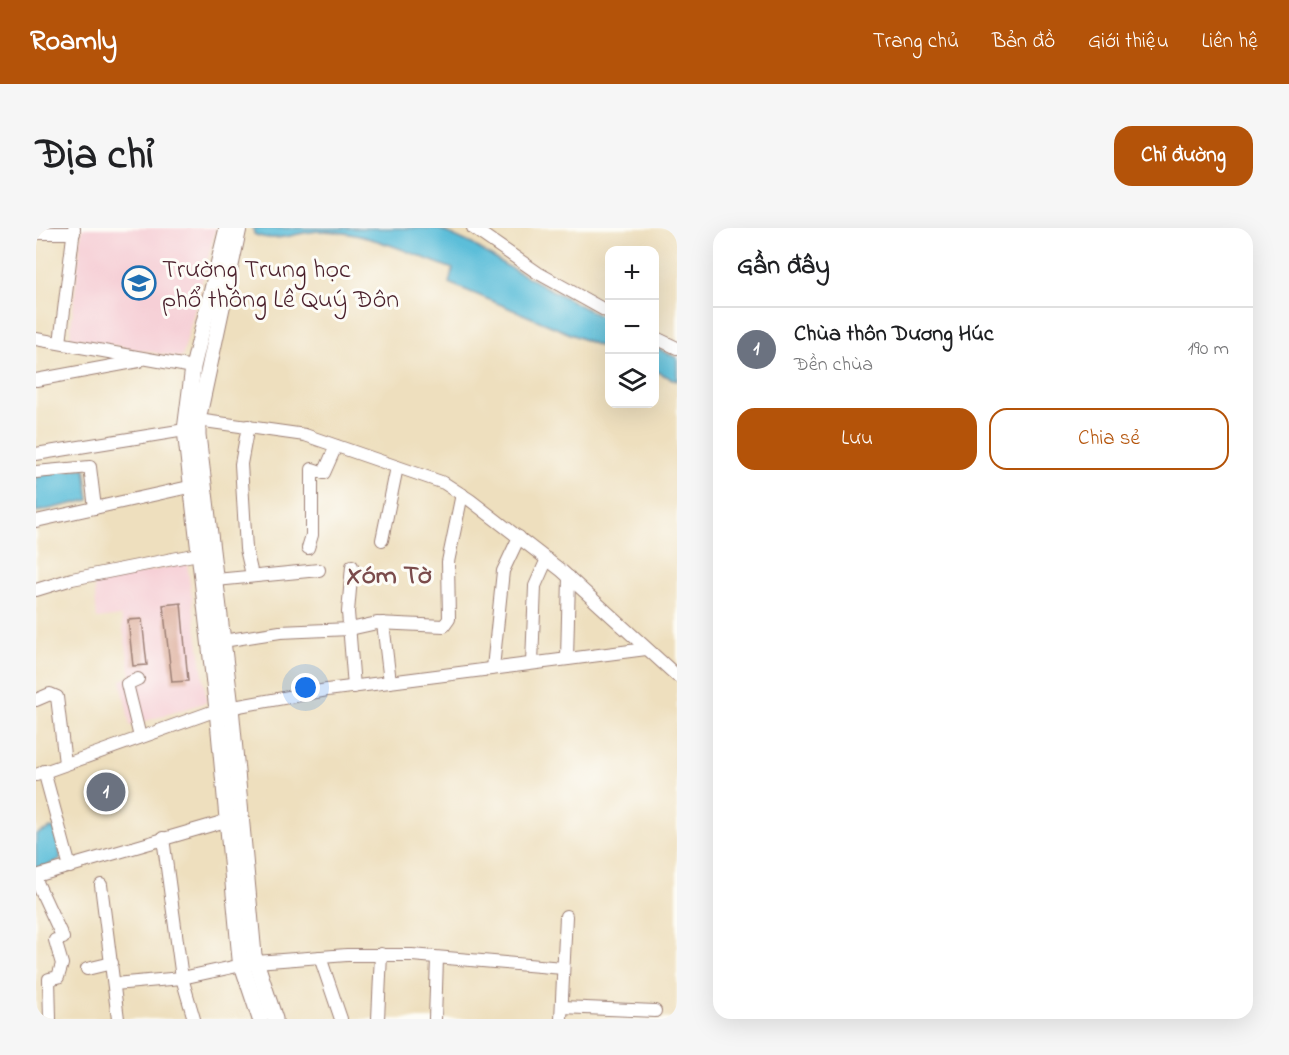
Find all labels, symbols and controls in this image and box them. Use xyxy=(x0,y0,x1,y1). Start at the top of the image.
text: Roamly xyxy=(30,22,117,63)
text: Trang chủ xyxy=(873,27,959,57)
text: Bản đồ xyxy=(992,27,1055,57)
text: Giới thiệu xyxy=(1088,27,1169,57)
text: Liên hệ xyxy=(1202,27,1259,57)
text: Địa chỉ xyxy=(36,126,154,187)
button: Chỉ đường xyxy=(1114,126,1253,186)
map controls xyxy=(605,246,659,408)
button: + xyxy=(605,246,659,300)
text: Gần đây xyxy=(737,248,830,286)
place label: Trường Trung học phổ thông Lê Quý Đôn xyxy=(162,252,399,320)
school or university icon: Trường Trung học phổ thông Lê Quý Đôn xyxy=(121,265,157,301)
button: − xyxy=(605,300,659,354)
text: Chùa thôn Dương Húc xyxy=(794,319,993,351)
text: 1 xyxy=(753,335,760,364)
text: 190 m xyxy=(1187,335,1229,364)
text: Đền chùa xyxy=(794,351,873,380)
button: layers xyxy=(605,354,659,408)
button: Lưu xyxy=(737,408,977,470)
button: Chia sẻ xyxy=(989,408,1229,470)
district label: Xóm Tờ xyxy=(346,557,432,596)
your location xyxy=(291,673,320,702)
pin: 1 xyxy=(86,770,126,814)

